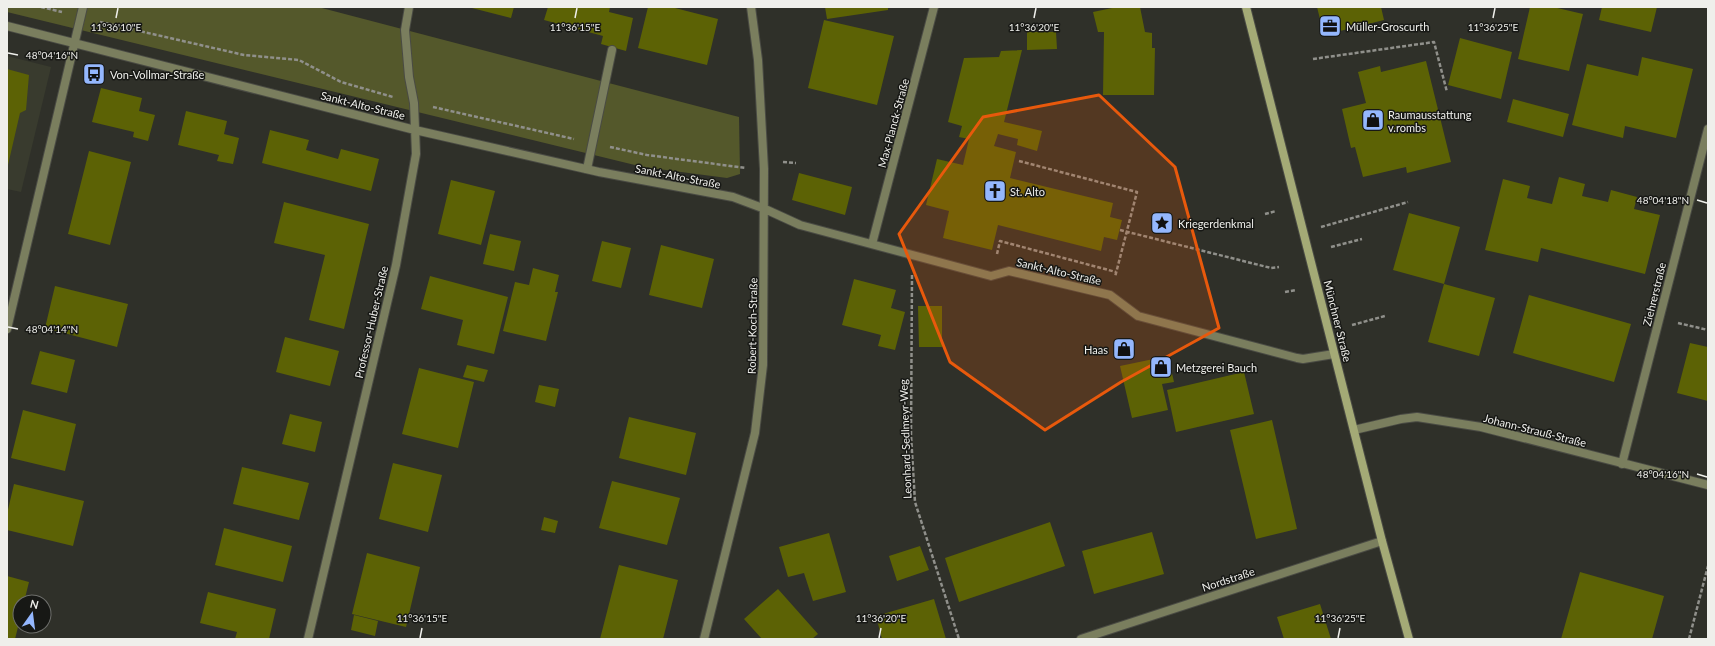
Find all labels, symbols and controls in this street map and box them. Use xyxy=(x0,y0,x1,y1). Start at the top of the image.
office icon: Müller-Groscurth xyxy=(1317,13,1343,39)
place label: Müller-Groscurth xyxy=(1346,20,1429,33)
text: 11°36'10"E xyxy=(91,21,141,33)
text: 11°36'15"E xyxy=(550,21,600,33)
text: 11°36'20"E xyxy=(1009,21,1059,33)
text: 11°36'25"E xyxy=(1468,21,1518,33)
text: 48°04'16"N xyxy=(26,49,78,61)
bus stop icon: Von-Vollmar-Straße xyxy=(81,61,107,87)
place label: Von-Vollmar-Straße xyxy=(110,68,205,81)
street label: Max-Planck-Straße xyxy=(875,77,911,169)
street label: Sankt-Alto-Straße xyxy=(319,88,407,122)
shop icon: Raumausstattung v.rombs xyxy=(1360,107,1386,133)
place label: Raumausstattung v.rombs xyxy=(1388,108,1472,134)
street label: Sankt-Alto-Straße xyxy=(634,161,722,191)
church icon: St. Alto xyxy=(982,178,1008,204)
place label: St. Alto xyxy=(1010,185,1045,198)
text: 48°04'18"N xyxy=(1637,194,1689,206)
place icon: Kriegerdenkmal xyxy=(1149,210,1175,236)
place label: Kriegerdenkmal xyxy=(1178,217,1254,230)
street label: Sankt-Alto-Straße xyxy=(1015,255,1103,287)
street label: Ziehrerstraße xyxy=(1640,261,1668,327)
street label: Professor-Huber-Straße xyxy=(352,264,390,379)
street label: Robert-Koch-Straße xyxy=(745,277,759,374)
street label: Münchner Straße xyxy=(1322,279,1354,363)
text: 48°04'14"N xyxy=(26,323,78,335)
shop icon: Haas xyxy=(1111,336,1137,362)
place label: Haas xyxy=(1084,343,1108,356)
shop icon: Metzgerei Bauch xyxy=(1148,354,1174,380)
place label: Metzgerei Bauch xyxy=(1176,361,1257,374)
street label: Leonhard-Sedlmeyr-Weg xyxy=(896,379,914,499)
street label: Johann-Strauß-Straße xyxy=(1482,411,1588,449)
text: 48°04'16"N xyxy=(1637,468,1689,480)
street label: Nordstraße xyxy=(1200,564,1256,594)
north arrow xyxy=(12,594,52,634)
text: N xyxy=(29,596,40,611)
text: 11°36'15"E xyxy=(397,612,447,624)
text: 11°36'20"E xyxy=(856,612,906,624)
text: 11°36'25"E xyxy=(1315,612,1365,624)

